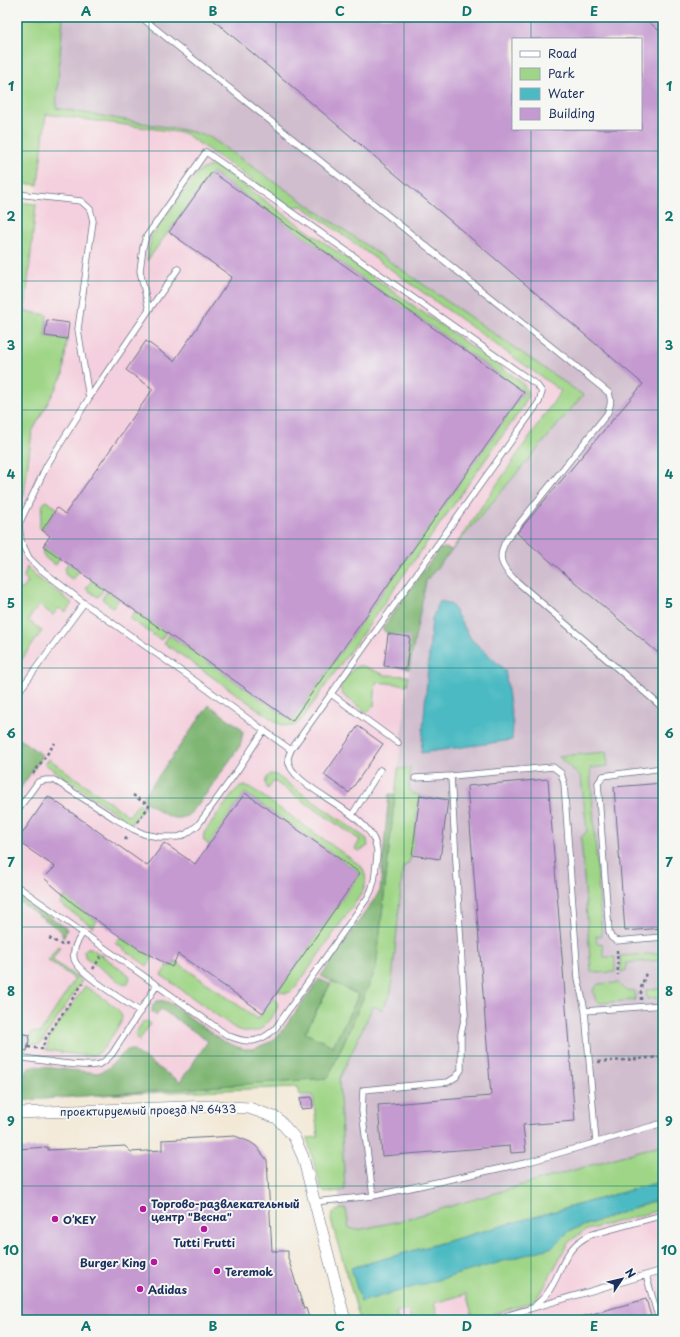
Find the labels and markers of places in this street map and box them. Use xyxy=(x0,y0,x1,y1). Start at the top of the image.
place label: Торгово-развлекательный центр "Весна" xyxy=(151,1195,300,1225)
marker: Торгово-развлекательный центр "Весна" xyxy=(138,1204,148,1214)
place label: O’KEY xyxy=(63,1211,97,1228)
marker: O’KEY xyxy=(50,1214,60,1224)
marker: Tutti Frutti xyxy=(199,1224,209,1234)
place label: Tutti Frutti xyxy=(173,1234,235,1251)
place label: Burger King xyxy=(80,1254,146,1271)
marker: Burger King xyxy=(149,1257,159,1267)
place label: Teremok xyxy=(225,1263,274,1280)
marker: Teremok xyxy=(212,1266,222,1276)
place label: Adidas xyxy=(148,1281,187,1298)
marker: Adidas xyxy=(135,1284,145,1294)

